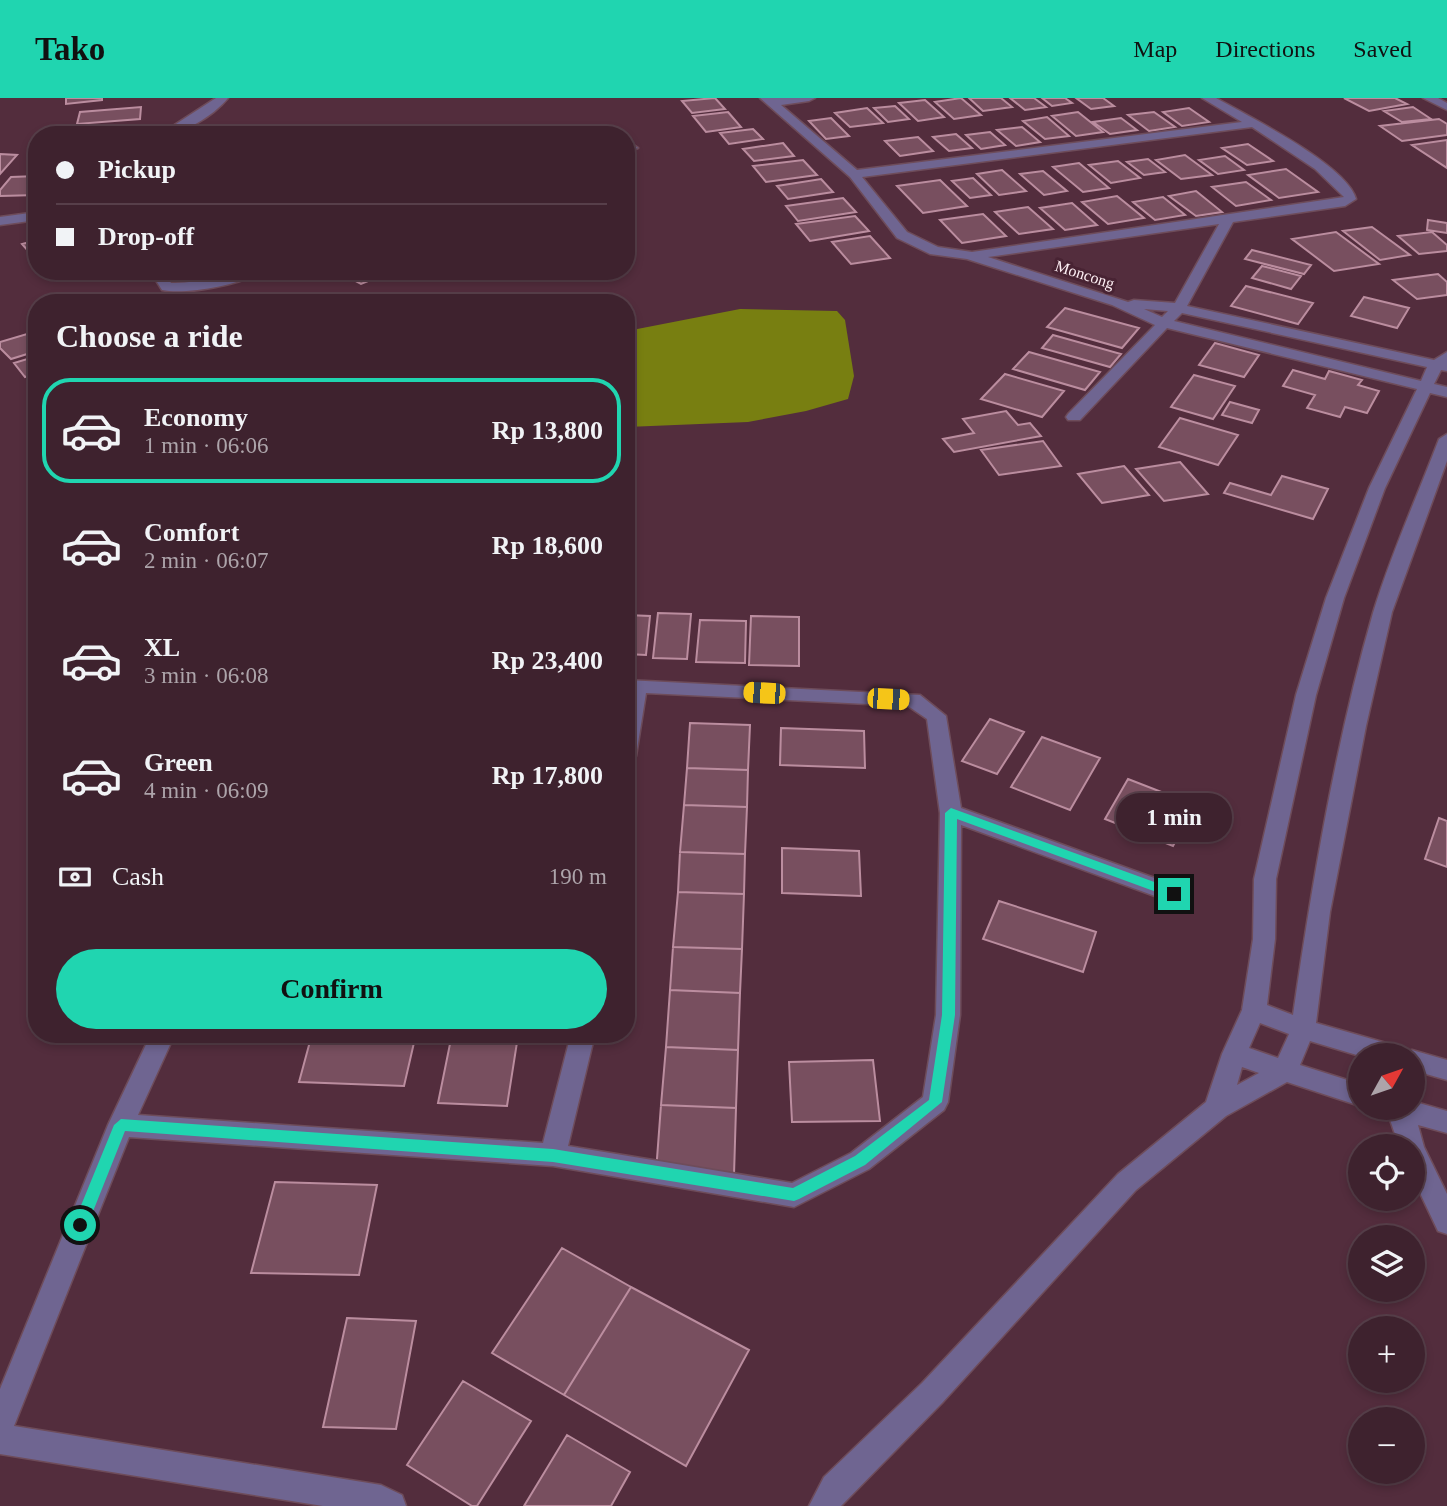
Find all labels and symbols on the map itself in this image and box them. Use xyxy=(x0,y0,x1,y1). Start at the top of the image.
street label: Moncong xyxy=(1053,257,1117,293)
car xyxy=(743,681,786,705)
car xyxy=(867,687,910,711)
callout: 1 min xyxy=(1116,792,1232,842)
route end xyxy=(1158,878,1190,910)
north arrow xyxy=(1348,1043,1424,1120)
route start xyxy=(64,1209,96,1241)

